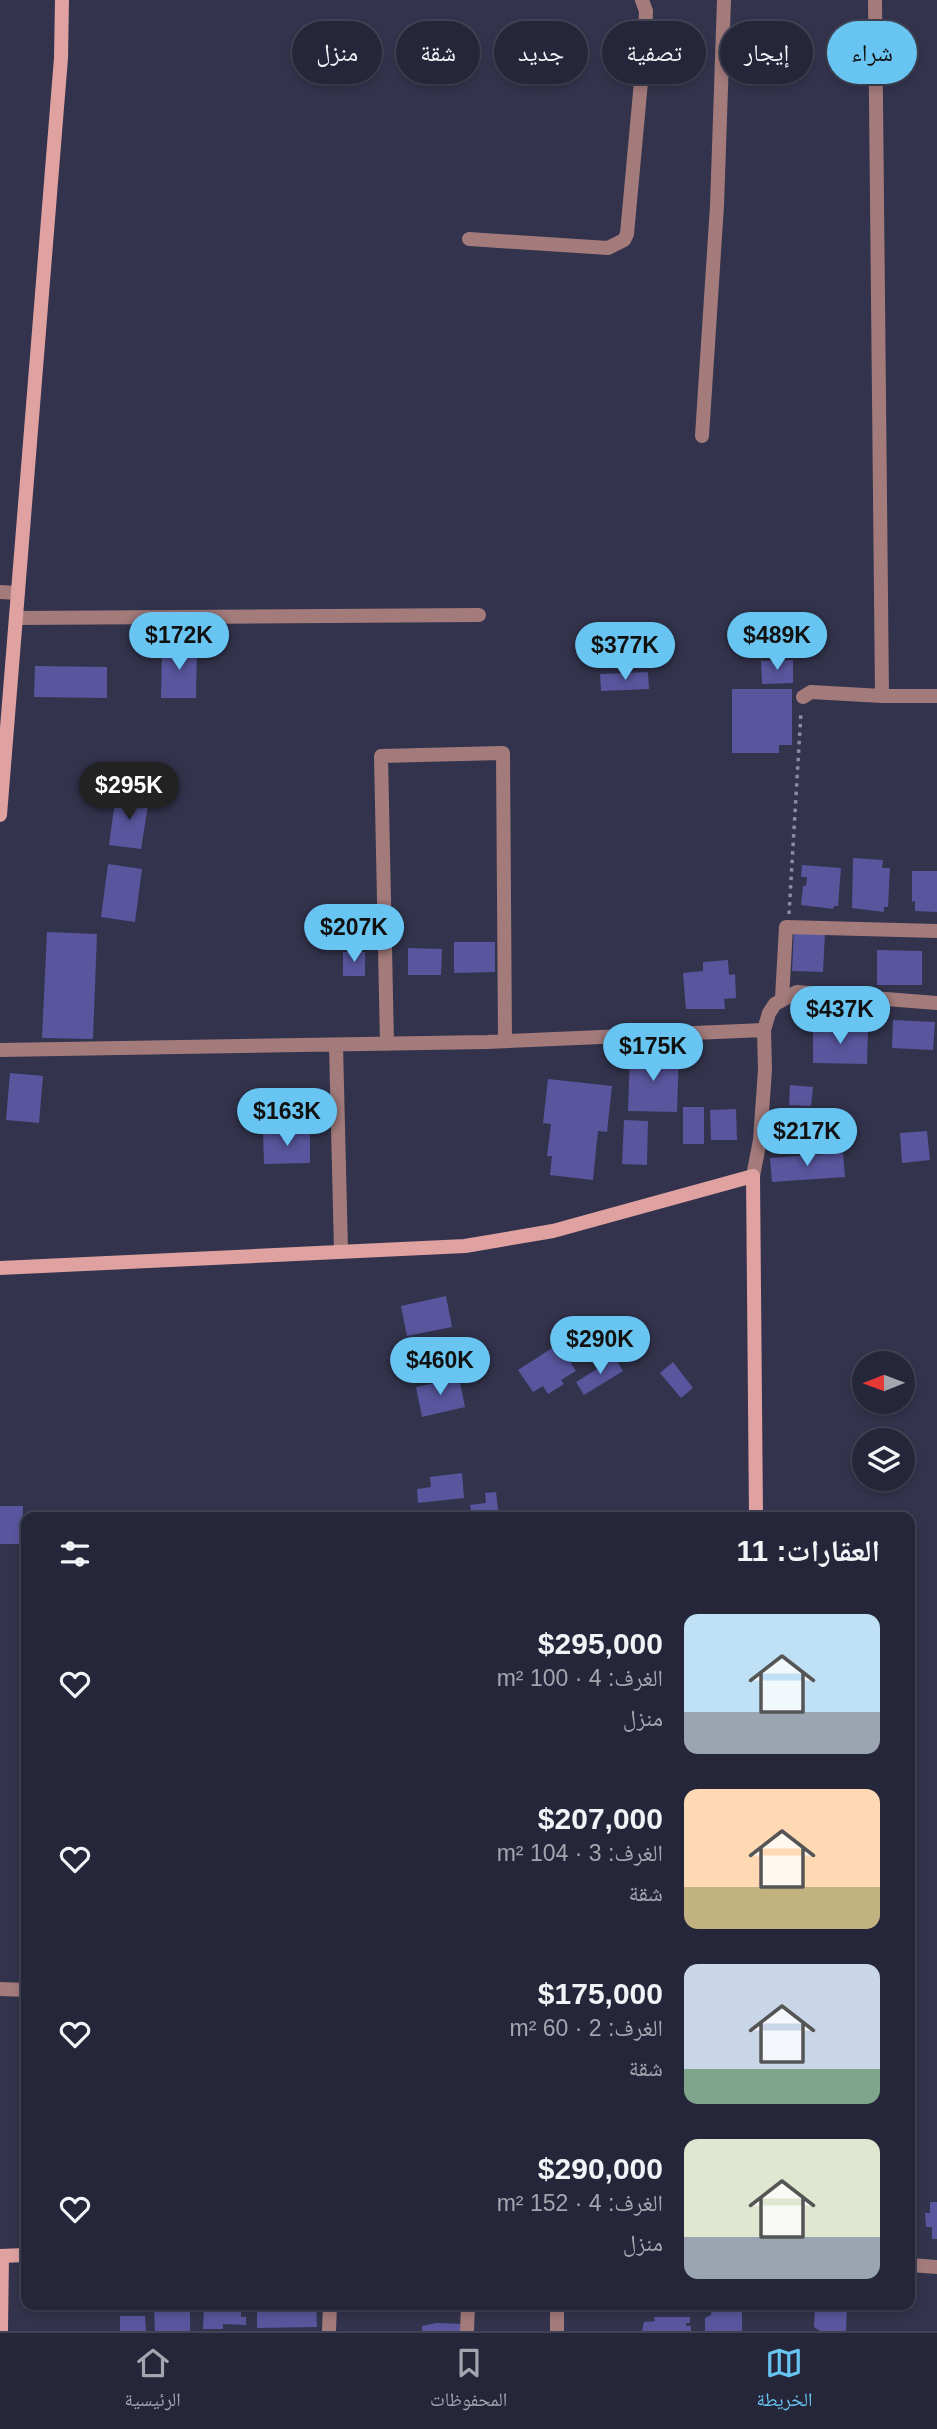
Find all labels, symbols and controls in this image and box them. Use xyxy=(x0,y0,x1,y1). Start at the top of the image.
chip: منزل xyxy=(292,21,382,84)
chip: شقة xyxy=(396,21,480,84)
chip: جديد xyxy=(494,21,588,84)
chip: تصفية xyxy=(602,21,706,84)
chip: إيجار xyxy=(720,21,813,84)
chip: شراء xyxy=(827,21,917,84)
pin: $172K xyxy=(130,612,228,672)
pin: $489K xyxy=(728,612,826,672)
text: $172K xyxy=(145,622,213,648)
pin: $377K xyxy=(576,622,674,682)
text: $489K xyxy=(743,622,811,648)
text: $377K xyxy=(591,632,659,658)
pin: $295K xyxy=(80,762,178,822)
text: $295K xyxy=(95,772,163,798)
pin: $207K xyxy=(305,904,403,964)
text: $207K xyxy=(320,914,388,940)
pin: $437K xyxy=(791,986,889,1046)
text: $437K xyxy=(806,996,874,1022)
pin: $175K xyxy=(604,1024,702,1083)
text: $175K xyxy=(619,1033,687,1059)
pin: $163K xyxy=(238,1088,336,1148)
text: $163K xyxy=(253,1098,321,1124)
pin: $217K xyxy=(758,1108,856,1168)
text: $217K xyxy=(773,1118,841,1144)
pin: $290K xyxy=(551,1316,649,1376)
text: $290K xyxy=(566,1326,634,1352)
pin: $460K xyxy=(391,1338,489,1397)
text: $460K xyxy=(406,1347,474,1373)
north arrow xyxy=(852,1351,915,1414)
map controls xyxy=(852,1351,915,1491)
button: layers xyxy=(852,1428,915,1491)
text: العقارات: 11 xyxy=(736,1534,880,1567)
icon: filters xyxy=(56,1535,94,1573)
text: $295,000 xyxy=(538,1627,663,1660)
icon: home xyxy=(740,1642,824,1726)
icon: heart xyxy=(56,1665,94,1703)
text: الغرف: 4 · 100 m² xyxy=(497,1665,663,1691)
text: منزل xyxy=(623,1705,663,1731)
text: $207,000 xyxy=(538,1802,663,1835)
icon: home xyxy=(740,1817,824,1901)
icon: heart xyxy=(56,1840,94,1878)
text: الغرف: 3 · 104 m² xyxy=(497,1840,663,1866)
text: شقة xyxy=(629,1880,663,1906)
text: $175,000 xyxy=(538,1977,663,2010)
icon: home xyxy=(740,1992,824,2076)
icon: heart xyxy=(56,2015,94,2053)
text: الغرف: 2 · 60 m² xyxy=(509,2015,663,2041)
text: شقة xyxy=(629,2055,663,2081)
text: $290,000 xyxy=(538,2152,663,2185)
icon: home xyxy=(740,2167,824,2251)
icon: heart xyxy=(56,2190,94,2228)
text: الغرف: 4 · 152 m² xyxy=(497,2190,663,2216)
text: منزل xyxy=(623,2230,663,2256)
tab: الرئيسية xyxy=(125,2344,181,2418)
tab: المحفوظات xyxy=(430,2344,507,2418)
tab: الخريطة xyxy=(757,2344,812,2418)

